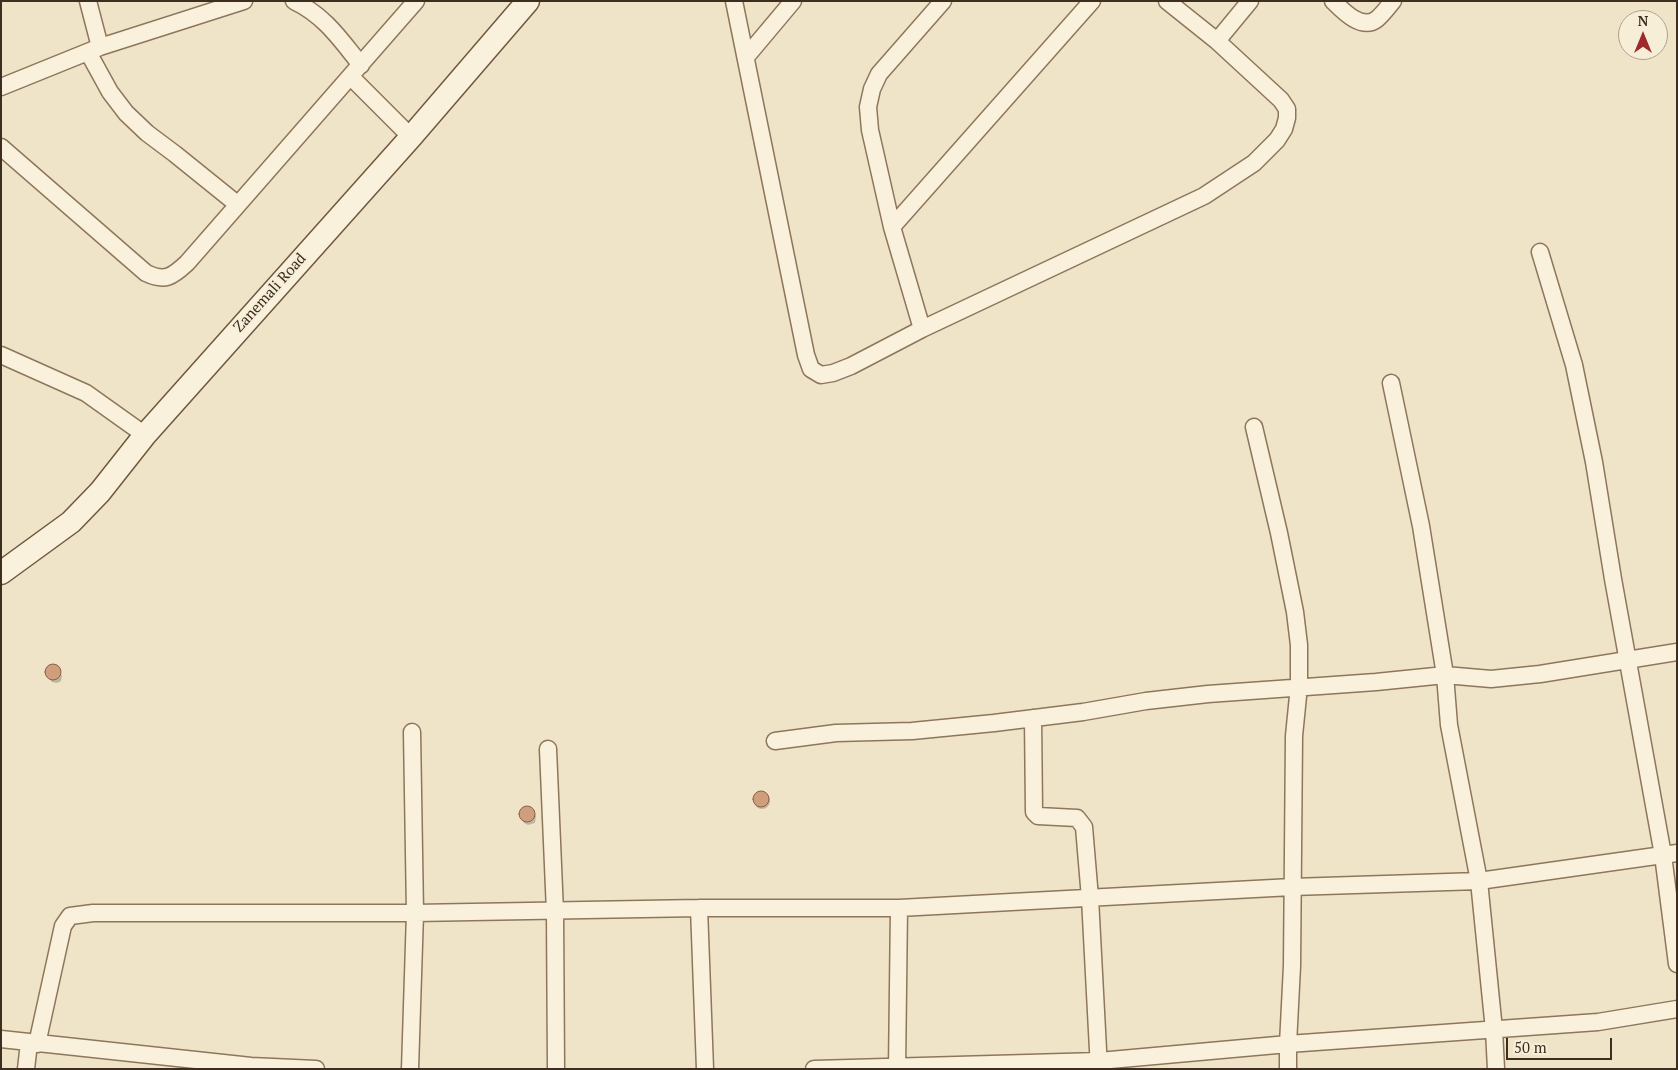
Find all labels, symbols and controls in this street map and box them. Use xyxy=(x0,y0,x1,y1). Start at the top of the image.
north arrow xyxy=(1618,10,1668,60)
text: N xyxy=(1638,11,1648,30)
street label: Zanemali Road xyxy=(230,250,310,336)
scale bar xyxy=(1508,1028,1614,1060)
text: 50 m xyxy=(1514,1037,1547,1057)

